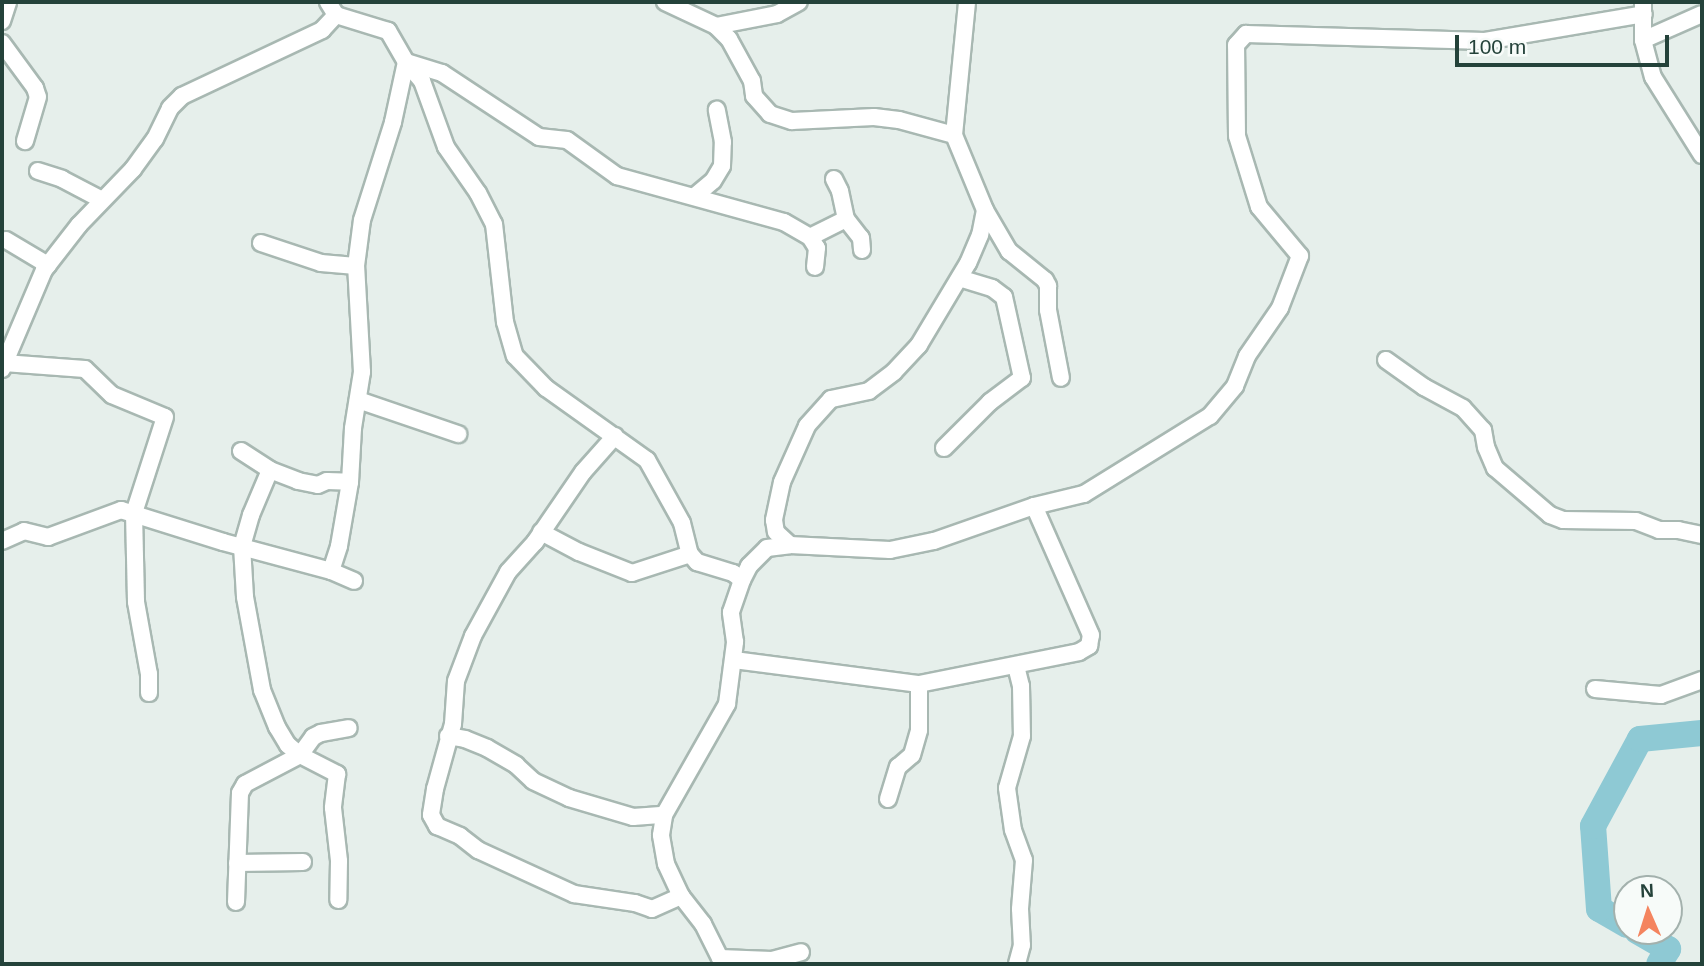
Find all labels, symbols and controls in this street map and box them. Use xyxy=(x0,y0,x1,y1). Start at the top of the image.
scale bar xyxy=(1459,21,1672,65)
text: 100 m xyxy=(1468,35,1526,58)
north arrow xyxy=(1613,875,1683,945)
text: N xyxy=(1640,880,1654,901)

